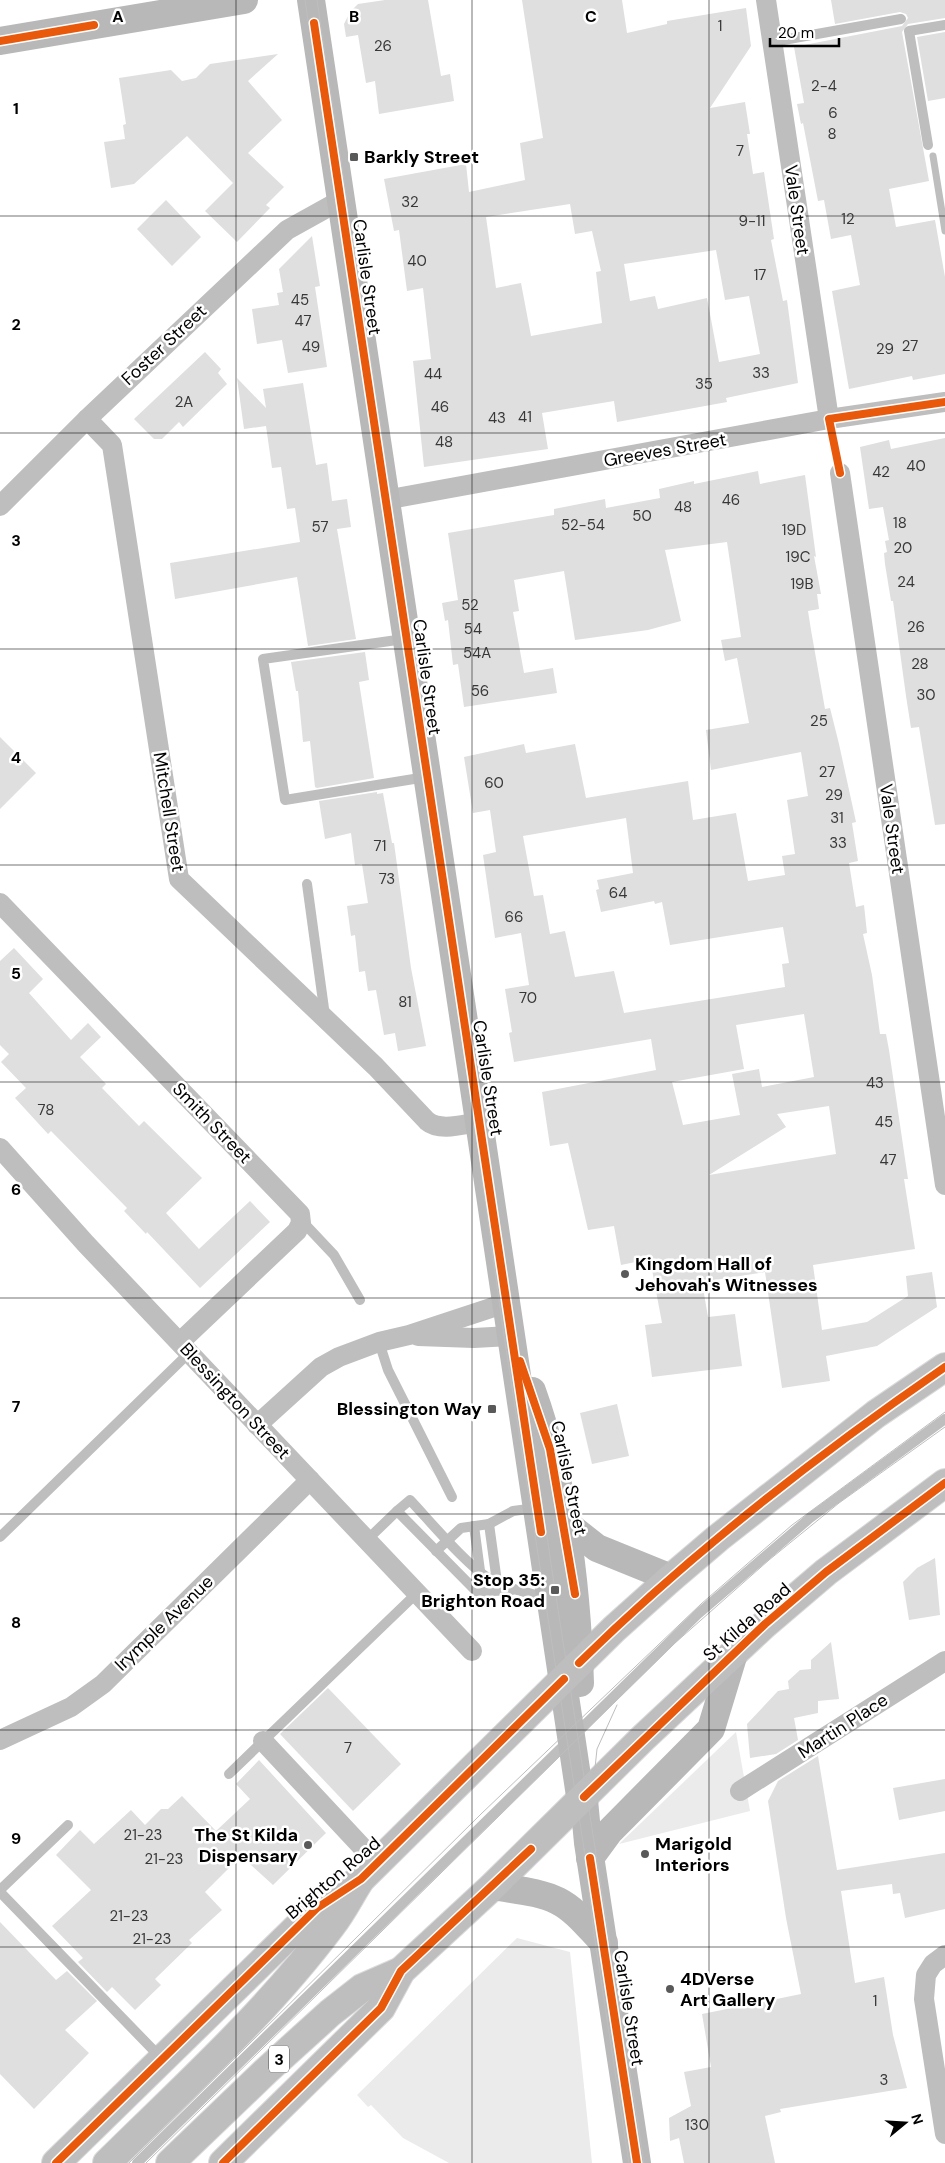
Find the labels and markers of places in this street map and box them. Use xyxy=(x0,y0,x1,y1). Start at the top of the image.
place label: Barkly Street xyxy=(364,145,479,169)
marker: Barkly Street xyxy=(348,151,360,163)
place label: Kingdom Hall of Jehovah's Witnesses xyxy=(635,1252,818,1297)
marker: Kingdom Hall of Jehovah's Witnesses xyxy=(619,1268,631,1280)
place label: Blessington Way xyxy=(337,1397,482,1421)
marker: Blessington Way xyxy=(486,1403,498,1415)
place label: Stop 35: Brighton Road xyxy=(421,1568,545,1613)
marker: Stop 35: Brighton Road xyxy=(549,1584,561,1596)
place label: The St Kilda Dispensary xyxy=(194,1823,298,1868)
place label: Marigold Interiors xyxy=(655,1832,732,1877)
marker: The St Kilda Dispensary xyxy=(302,1839,314,1851)
marker: Marigold Interiors xyxy=(639,1848,651,1860)
place label: 4DVerse Art Gallery xyxy=(680,1967,776,2012)
marker: 4DVerse Art Gallery xyxy=(664,1983,676,1995)

